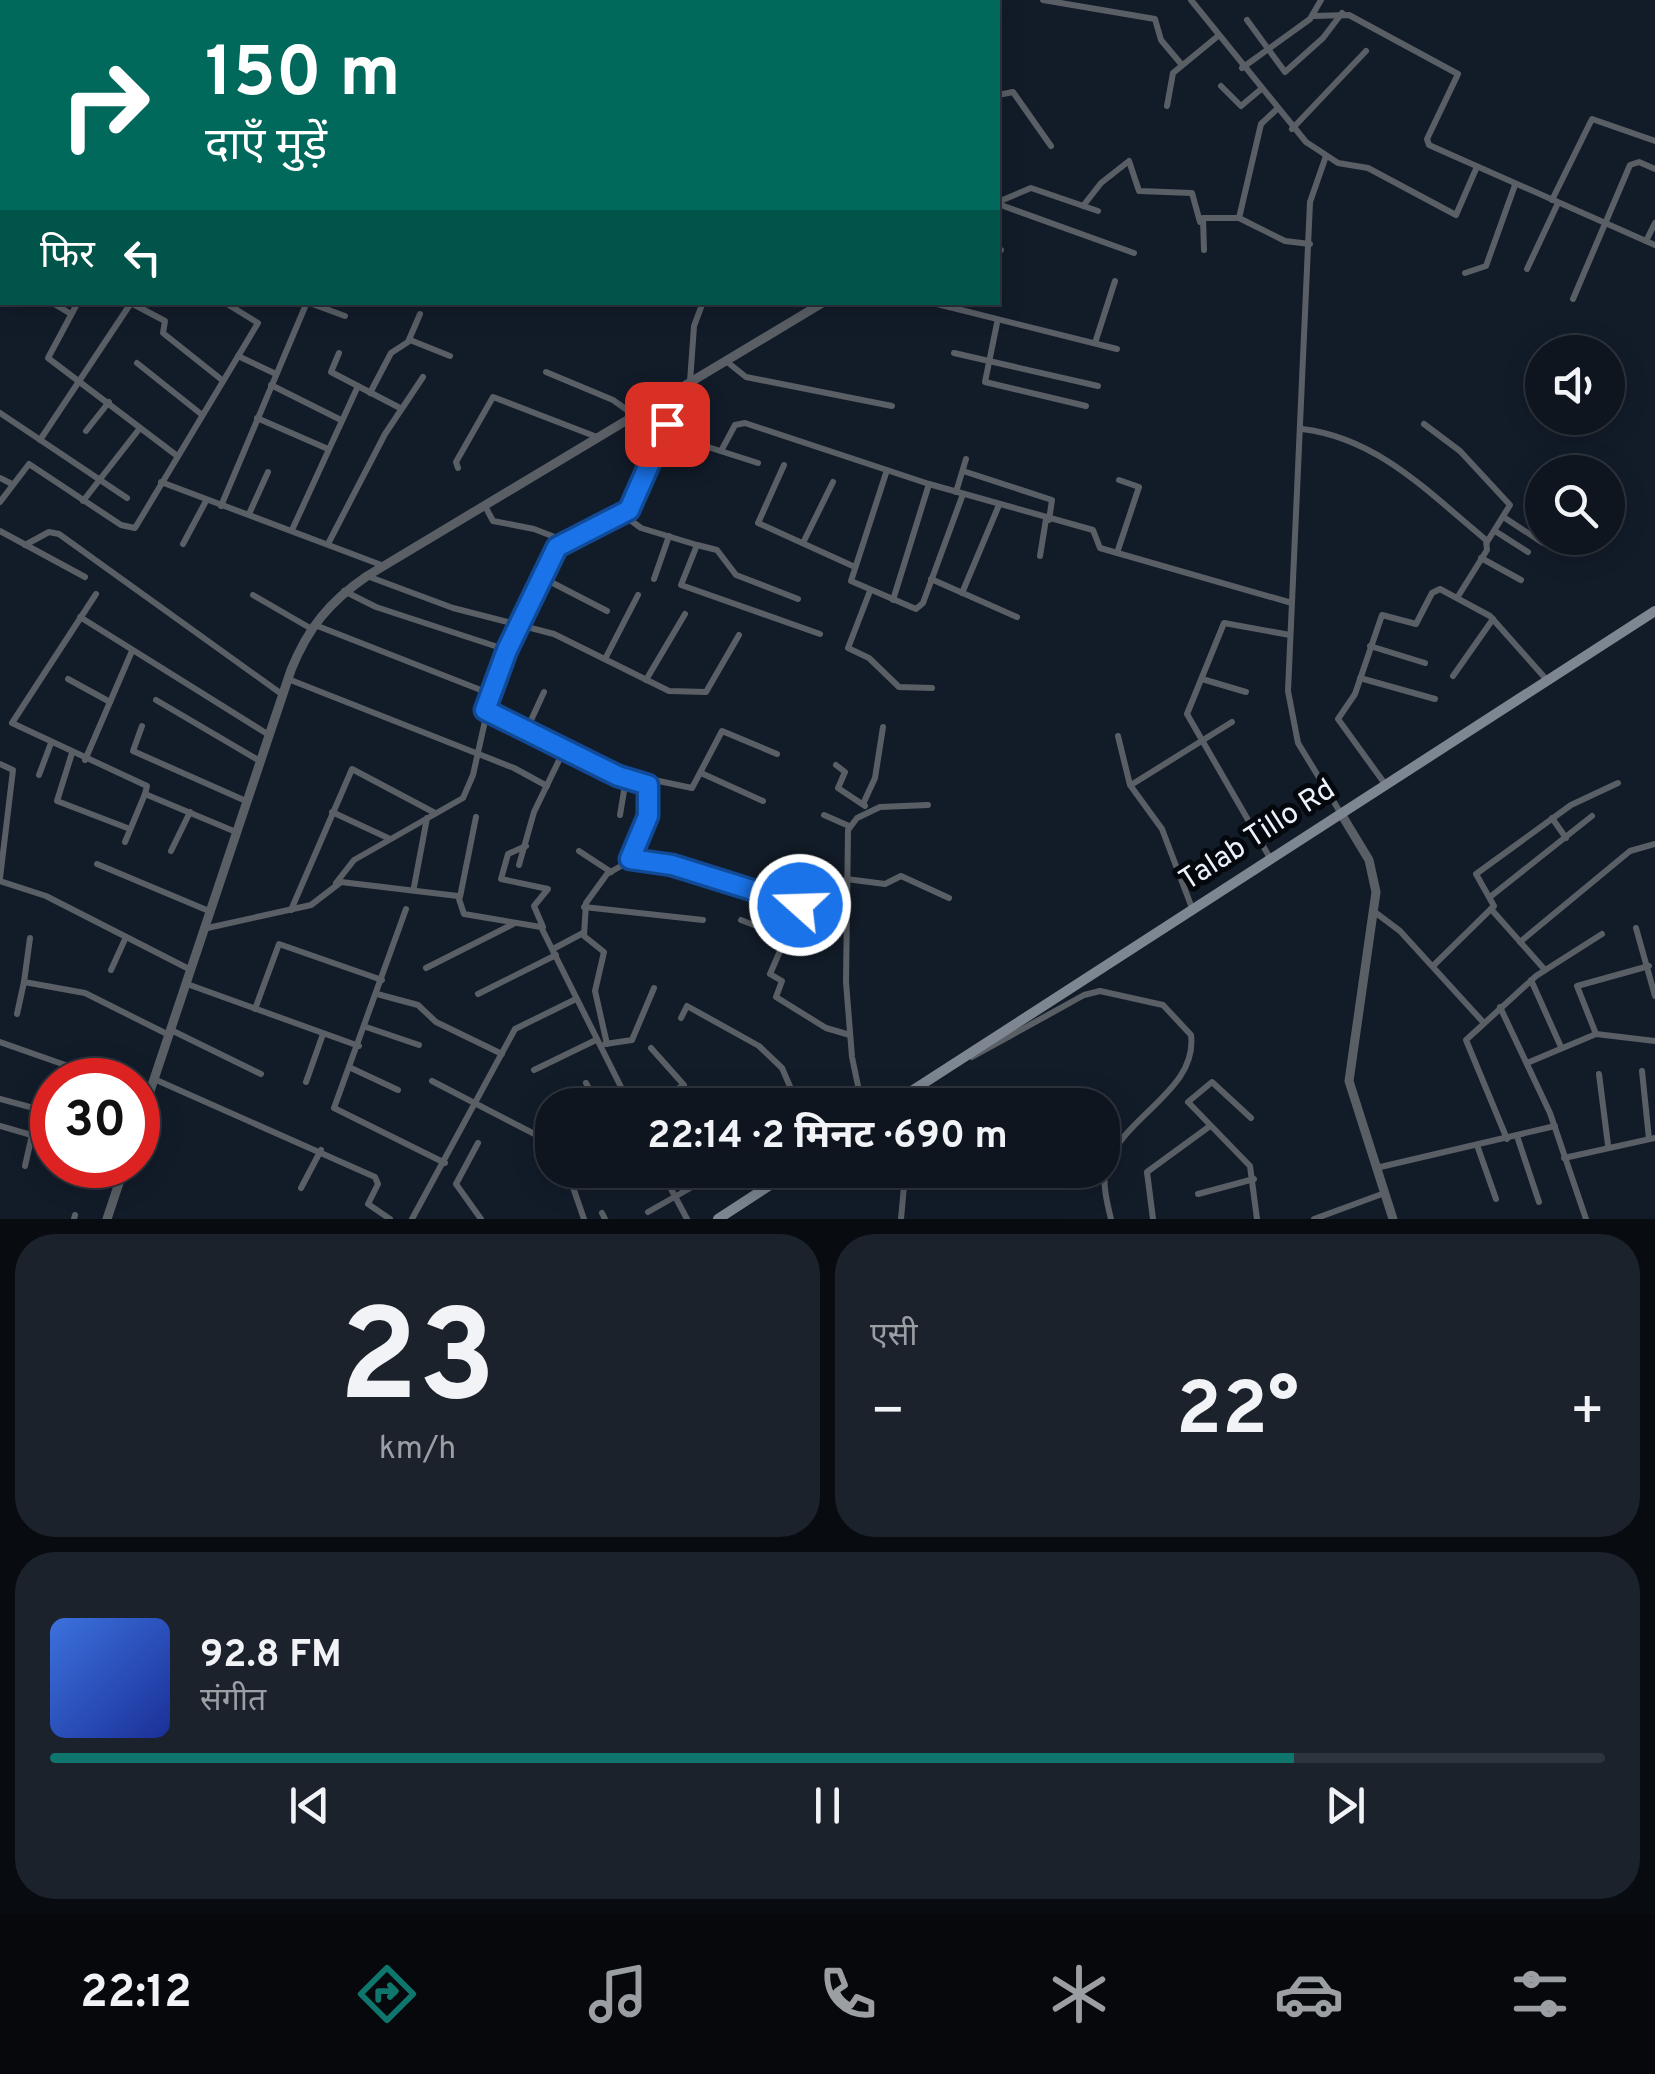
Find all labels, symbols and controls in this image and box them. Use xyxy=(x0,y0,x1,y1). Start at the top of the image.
text: 150 m xyxy=(205,32,400,121)
icon: right xyxy=(40,40,170,170)
text: दाएँ मुड़ें xyxy=(205,119,327,176)
icon: left xyxy=(115,230,170,285)
text: फिर xyxy=(40,233,95,282)
map controls xyxy=(1525,335,1625,555)
button: sound xyxy=(1525,335,1625,435)
pin xyxy=(625,382,710,467)
icon: arrive xyxy=(640,397,695,452)
button: search xyxy=(1525,455,1625,555)
street label: Talab Tillo Rd xyxy=(1173,772,1343,900)
position arrow xyxy=(748,853,852,957)
speed limit sign: 30 xyxy=(30,1058,160,1188)
text: 22:14 · 2 मिनट · 690 m xyxy=(647,1113,1008,1162)
text: 23 xyxy=(339,1282,496,1447)
text: एसी xyxy=(870,1317,918,1357)
text: 22° xyxy=(1176,1366,1299,1461)
text: − xyxy=(870,1379,905,1449)
text: + xyxy=(1570,1379,1605,1449)
text: km/h xyxy=(379,1430,456,1470)
text: 92.8 FM xyxy=(200,1632,342,1681)
text: संगीत xyxy=(200,1682,266,1722)
icon: previous xyxy=(282,1778,337,1833)
icon: pause xyxy=(800,1778,855,1833)
icon: next xyxy=(1318,1778,1373,1833)
icon: directions xyxy=(352,1959,422,2029)
icon: music xyxy=(583,1959,653,2029)
icon: phone xyxy=(813,1959,883,2029)
icon: climate xyxy=(1044,1959,1114,2029)
icon: car xyxy=(1274,1959,1344,2029)
icon: filters xyxy=(1505,1959,1575,2029)
text: 22:12 xyxy=(80,1966,192,2023)

